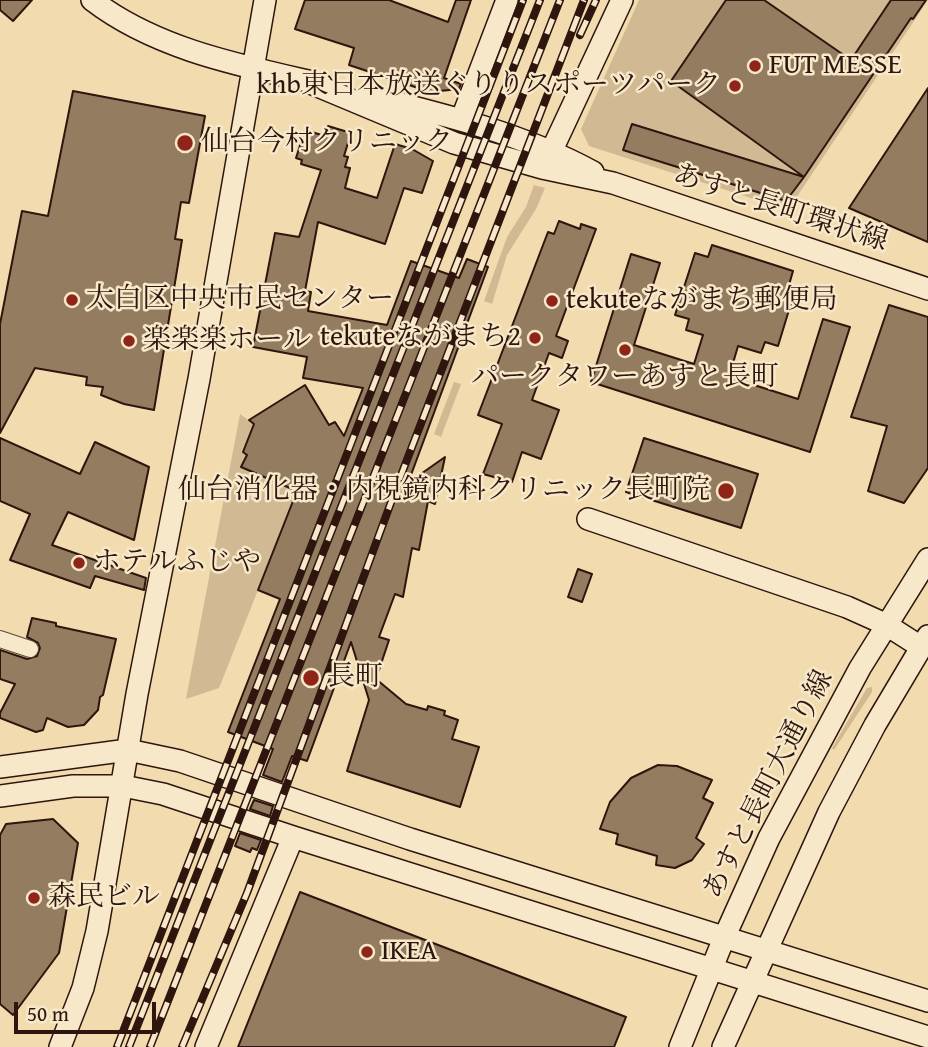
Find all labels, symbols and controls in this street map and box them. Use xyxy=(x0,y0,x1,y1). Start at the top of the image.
place label: FUT MESSE xyxy=(769,49,902,83)
marker: FUT MESSE xyxy=(747,58,763,74)
place label: khb東日本放送ぐりりスポーツパーク xyxy=(257,69,721,103)
marker: khb東日本放送ぐりりスポーツパーク xyxy=(727,78,743,94)
place label: 仙台今村クリニック xyxy=(201,126,453,160)
marker: 仙台今村クリニック xyxy=(175,133,195,153)
street label: あすと長町環状線 xyxy=(668,158,892,260)
place label: 太白区中央市民センター xyxy=(86,283,394,317)
place label: tekuteながまち郵便局 xyxy=(566,284,837,318)
marker: 太白区中央市民センター xyxy=(64,292,80,308)
marker: tekuteながまち郵便局 xyxy=(544,293,560,309)
place label: tekuteながまち2 xyxy=(320,321,521,355)
place label: 楽楽楽ホール xyxy=(143,324,311,358)
marker: tekuteながまち2 xyxy=(527,330,543,346)
marker: 楽楽楽ホール xyxy=(121,333,137,349)
marker: パークタワーあすと長町 xyxy=(617,342,633,358)
place label: パークタワーあすと長町 xyxy=(471,361,779,395)
place label: 仙台消化器・内視鏡内科クリニック長町院 xyxy=(178,474,710,508)
marker: 仙台消化器・内視鏡内科クリニック長町院 xyxy=(716,481,736,501)
place label: ホテルふじや xyxy=(93,546,261,580)
marker: ホテルふじや xyxy=(71,555,87,571)
place label: 長町 xyxy=(327,661,383,695)
street label: あすと長町大通り線 xyxy=(697,665,841,905)
marker: 長町 xyxy=(301,668,321,688)
place label: 森民ビル xyxy=(48,881,160,915)
marker: 森民ビル xyxy=(26,890,42,906)
place label: IKEA xyxy=(381,935,437,969)
marker: IKEA xyxy=(359,944,375,960)
scale bar xyxy=(18,988,159,1032)
text: 50 m xyxy=(27,998,69,1029)

